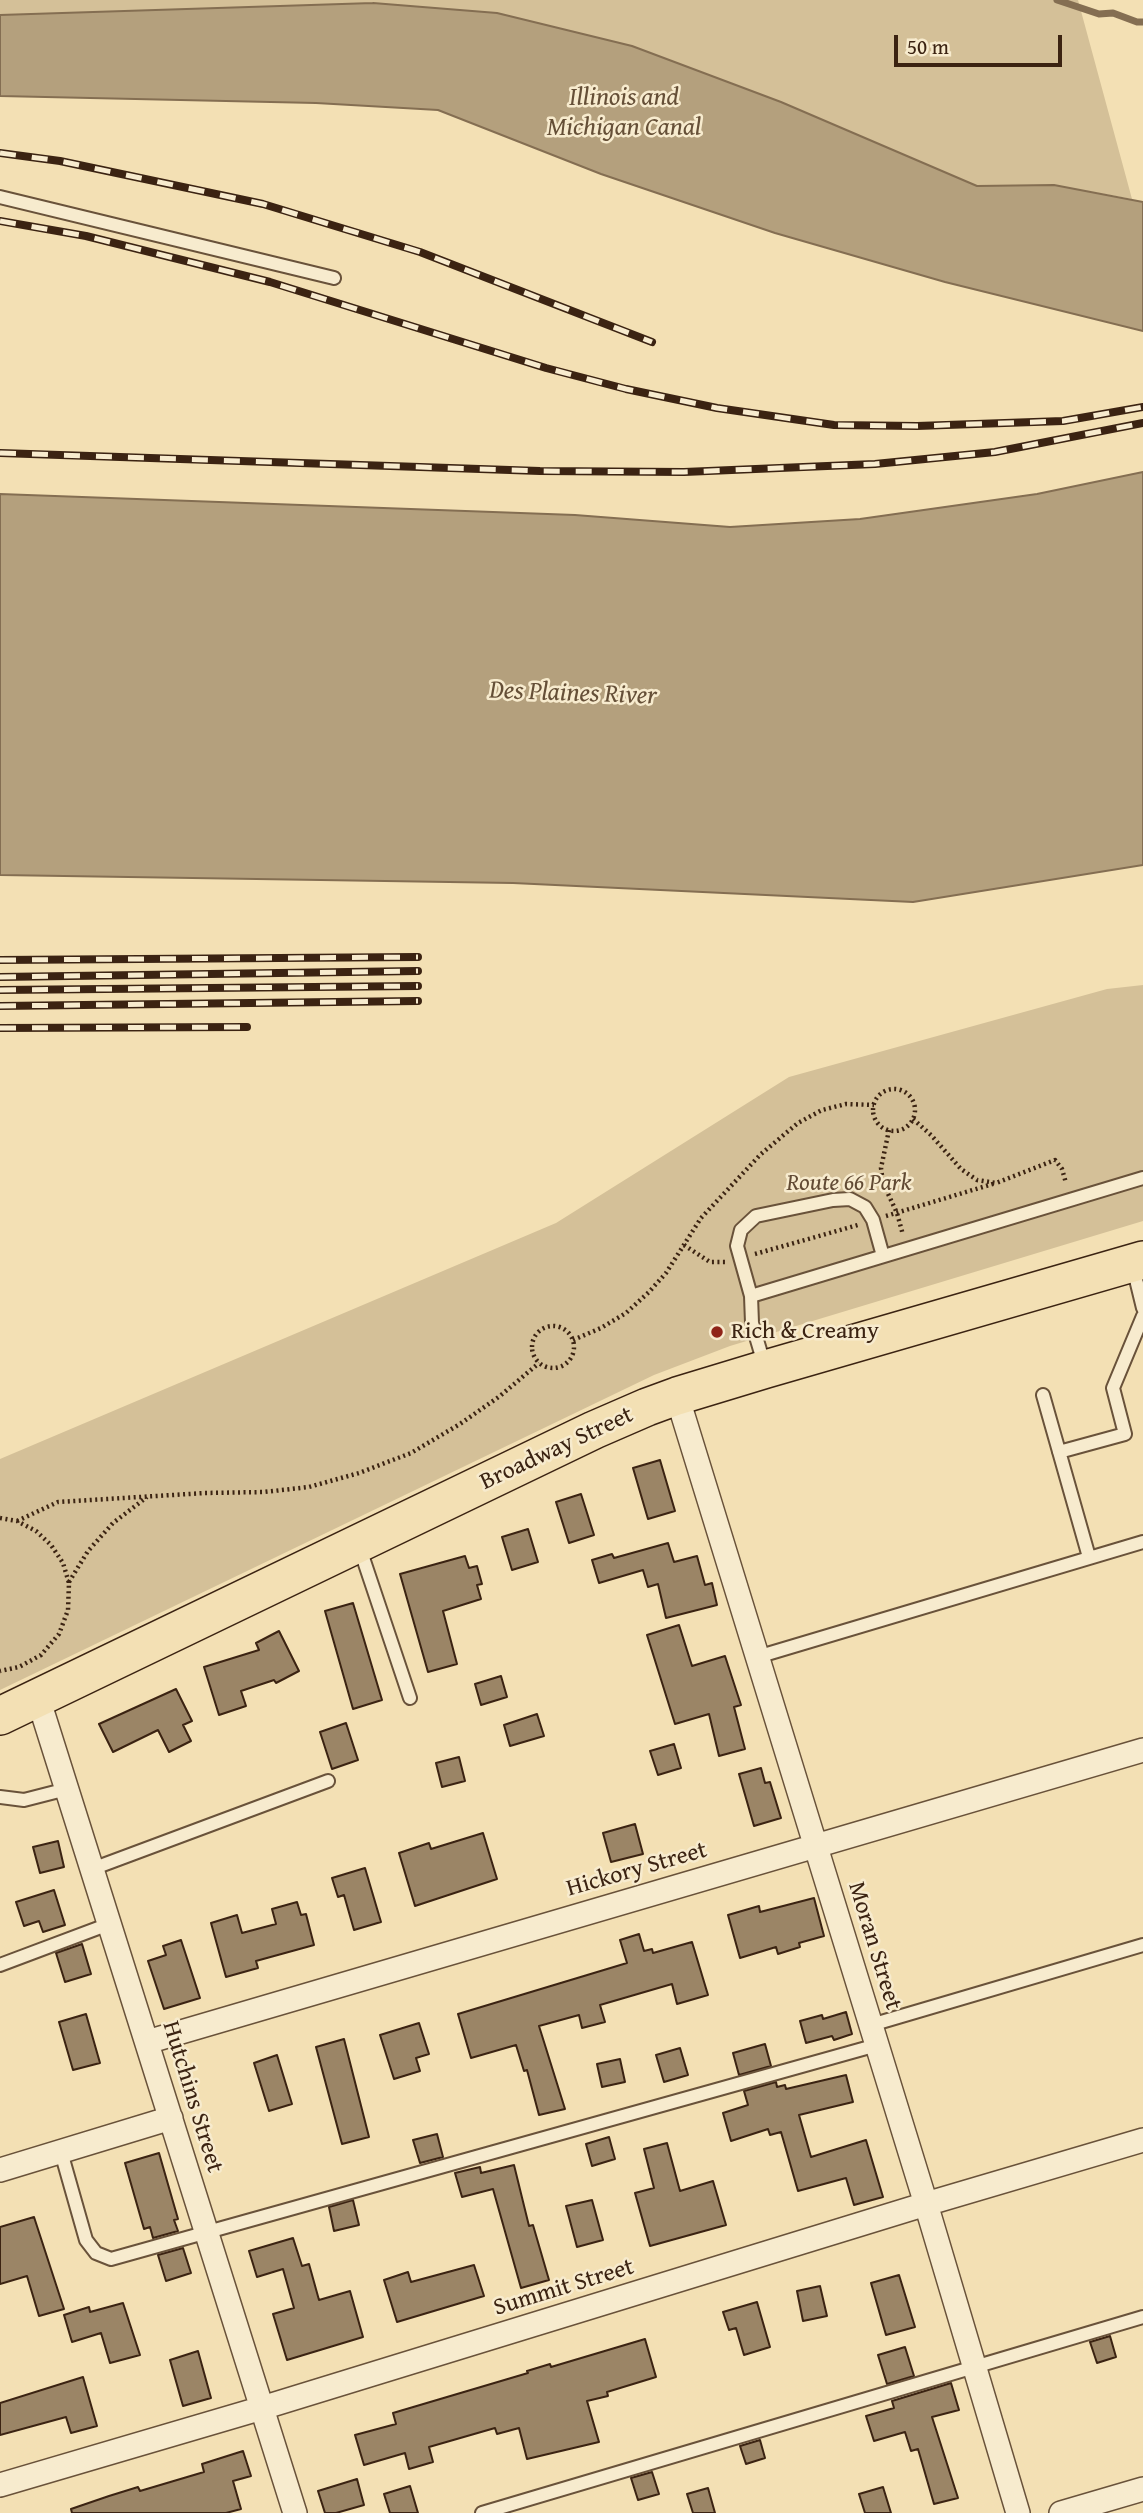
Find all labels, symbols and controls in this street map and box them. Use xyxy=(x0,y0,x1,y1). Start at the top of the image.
scale bar xyxy=(898,21,1066,65)
text: 50 m xyxy=(907,31,949,62)
water label: Illinois and Michigan Canal xyxy=(547,82,701,144)
water label: Des Plaines River xyxy=(489,675,657,713)
park label: Route 66 Park xyxy=(786,1170,912,1198)
place label: Rich & Creamy xyxy=(731,1318,879,1346)
marker: Rich & Creamy xyxy=(709,1324,725,1340)
street label: Broadway Street xyxy=(476,1401,638,1497)
street label: Hickory Street xyxy=(563,1836,711,1904)
street label: Moran Street xyxy=(841,1878,907,2014)
street label: Hutchins Street xyxy=(155,2018,229,2176)
street label: Summit Street xyxy=(490,2253,638,2323)

